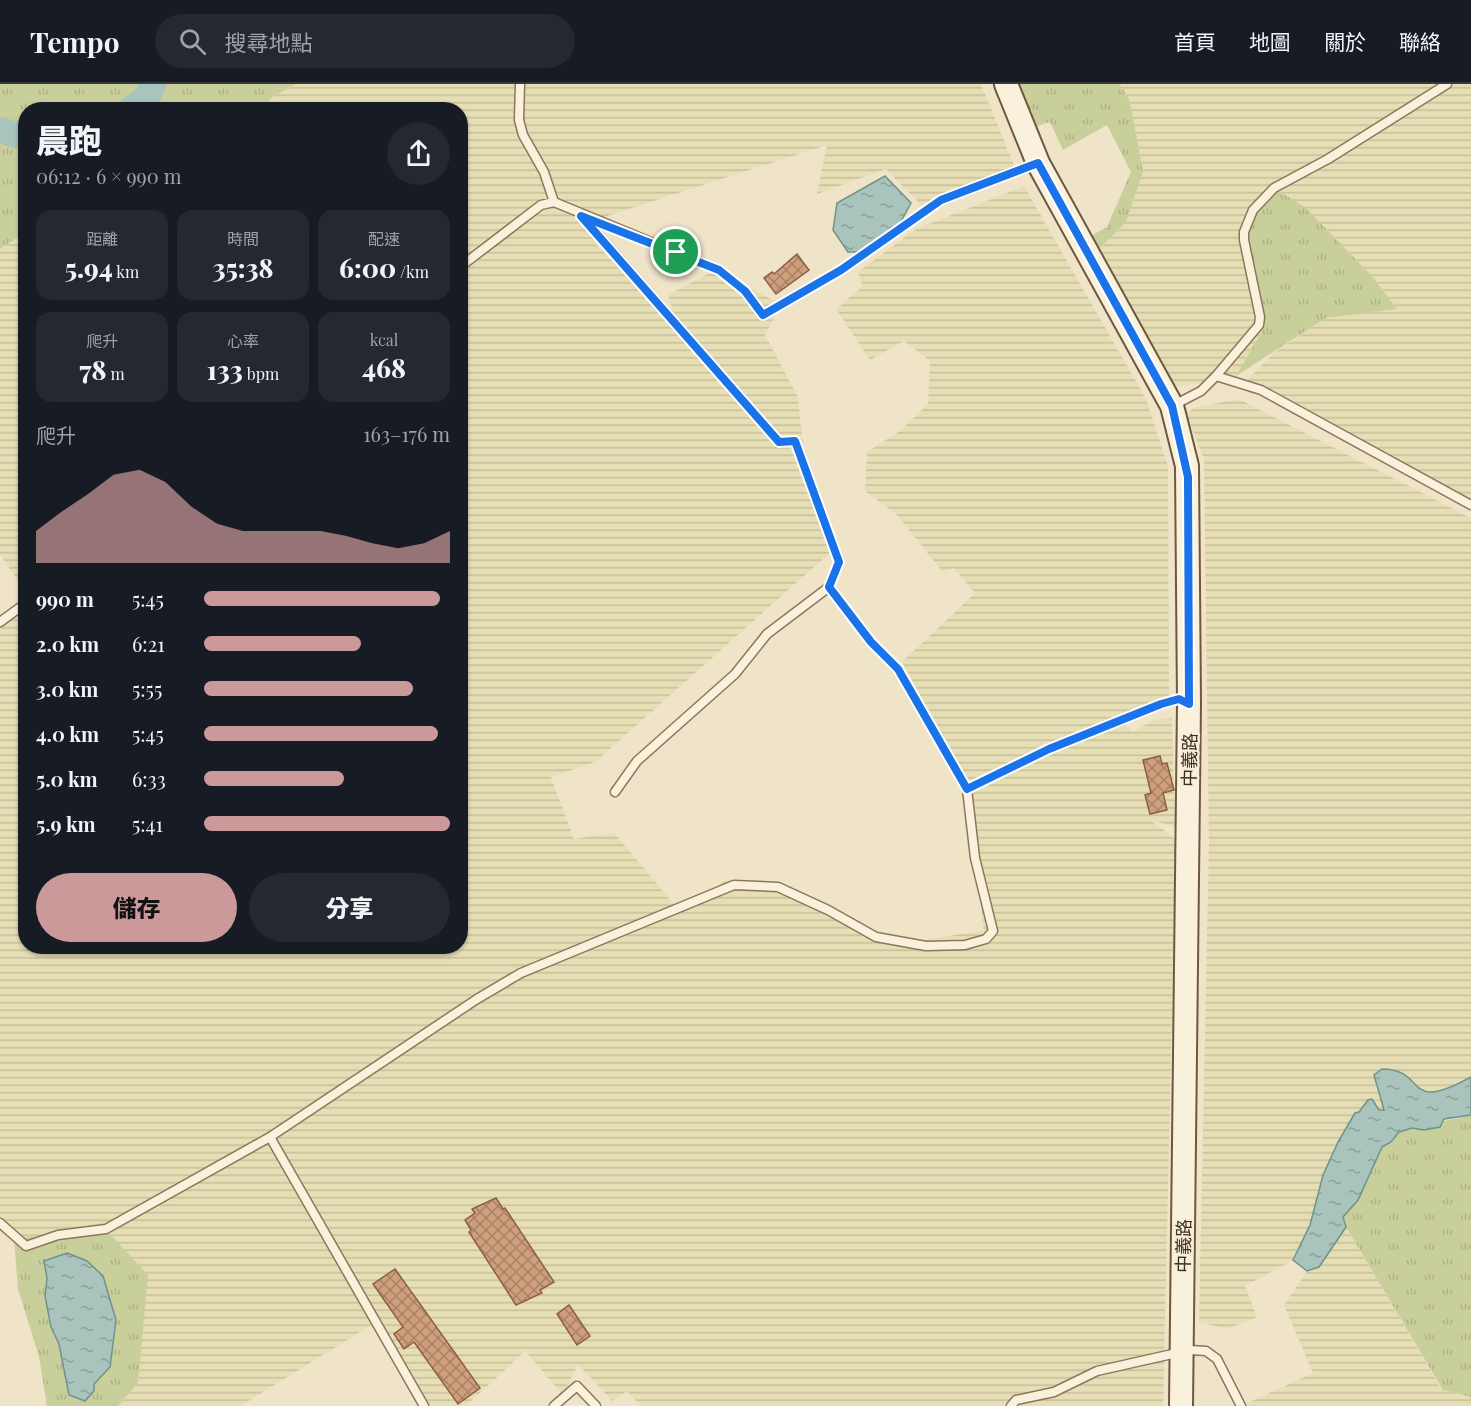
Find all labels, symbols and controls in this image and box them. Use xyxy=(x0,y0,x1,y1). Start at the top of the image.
search box xyxy=(155,14,575,68)
text: Tempo xyxy=(30,23,119,60)
icon: search xyxy=(176,25,209,58)
text: 搜尋地點 xyxy=(224,27,312,57)
text: 首頁 xyxy=(1174,27,1216,55)
text: 地圖 xyxy=(1249,27,1291,55)
text: 關於 xyxy=(1324,27,1366,55)
text: 聯絡 xyxy=(1399,27,1441,55)
text: 晨跑 xyxy=(36,117,102,161)
button: share xyxy=(387,122,450,185)
text: 06:12 · 6 × 990 m xyxy=(36,162,181,189)
pin xyxy=(650,226,701,277)
text: 距離 xyxy=(86,228,118,249)
text: 時間 xyxy=(227,228,259,249)
text: 配速 xyxy=(368,228,400,249)
icon: arrive xyxy=(659,235,692,268)
text: 5.94 xyxy=(65,250,113,285)
text: 35:38 xyxy=(213,250,274,285)
text: 6:00 xyxy=(339,250,396,285)
text: km xyxy=(113,261,139,282)
text: /km xyxy=(396,261,429,282)
text: kcal xyxy=(370,329,398,350)
text: 爬升 xyxy=(86,330,118,351)
text: 心率 xyxy=(227,330,259,351)
text: 468 xyxy=(362,350,406,385)
text: 78 xyxy=(79,352,107,387)
text: 133 xyxy=(207,352,243,387)
text: m xyxy=(107,363,125,384)
text: bpm xyxy=(243,363,279,384)
text: 163–176 m xyxy=(363,420,450,447)
text: 爬升 xyxy=(36,421,76,448)
text: 990 m xyxy=(36,585,94,612)
text: 5:45 xyxy=(132,585,164,612)
text: 2.0 km xyxy=(36,630,99,657)
text: 6:21 xyxy=(132,630,165,657)
text: 3.0 km xyxy=(36,675,98,702)
text: 5:55 xyxy=(132,675,162,702)
text: 4.0 km xyxy=(36,720,99,747)
text: 5:45 xyxy=(132,720,164,747)
street label: 中義路 xyxy=(1177,733,1201,787)
text: 5.0 km xyxy=(36,765,98,792)
text: 6:33 xyxy=(132,765,166,792)
text: 5.9 km xyxy=(36,810,96,837)
text: 5:41 xyxy=(132,810,163,837)
button: 儲存 xyxy=(36,873,237,942)
button: 分享 xyxy=(249,873,450,942)
street label: 中義路 xyxy=(1171,1219,1195,1273)

